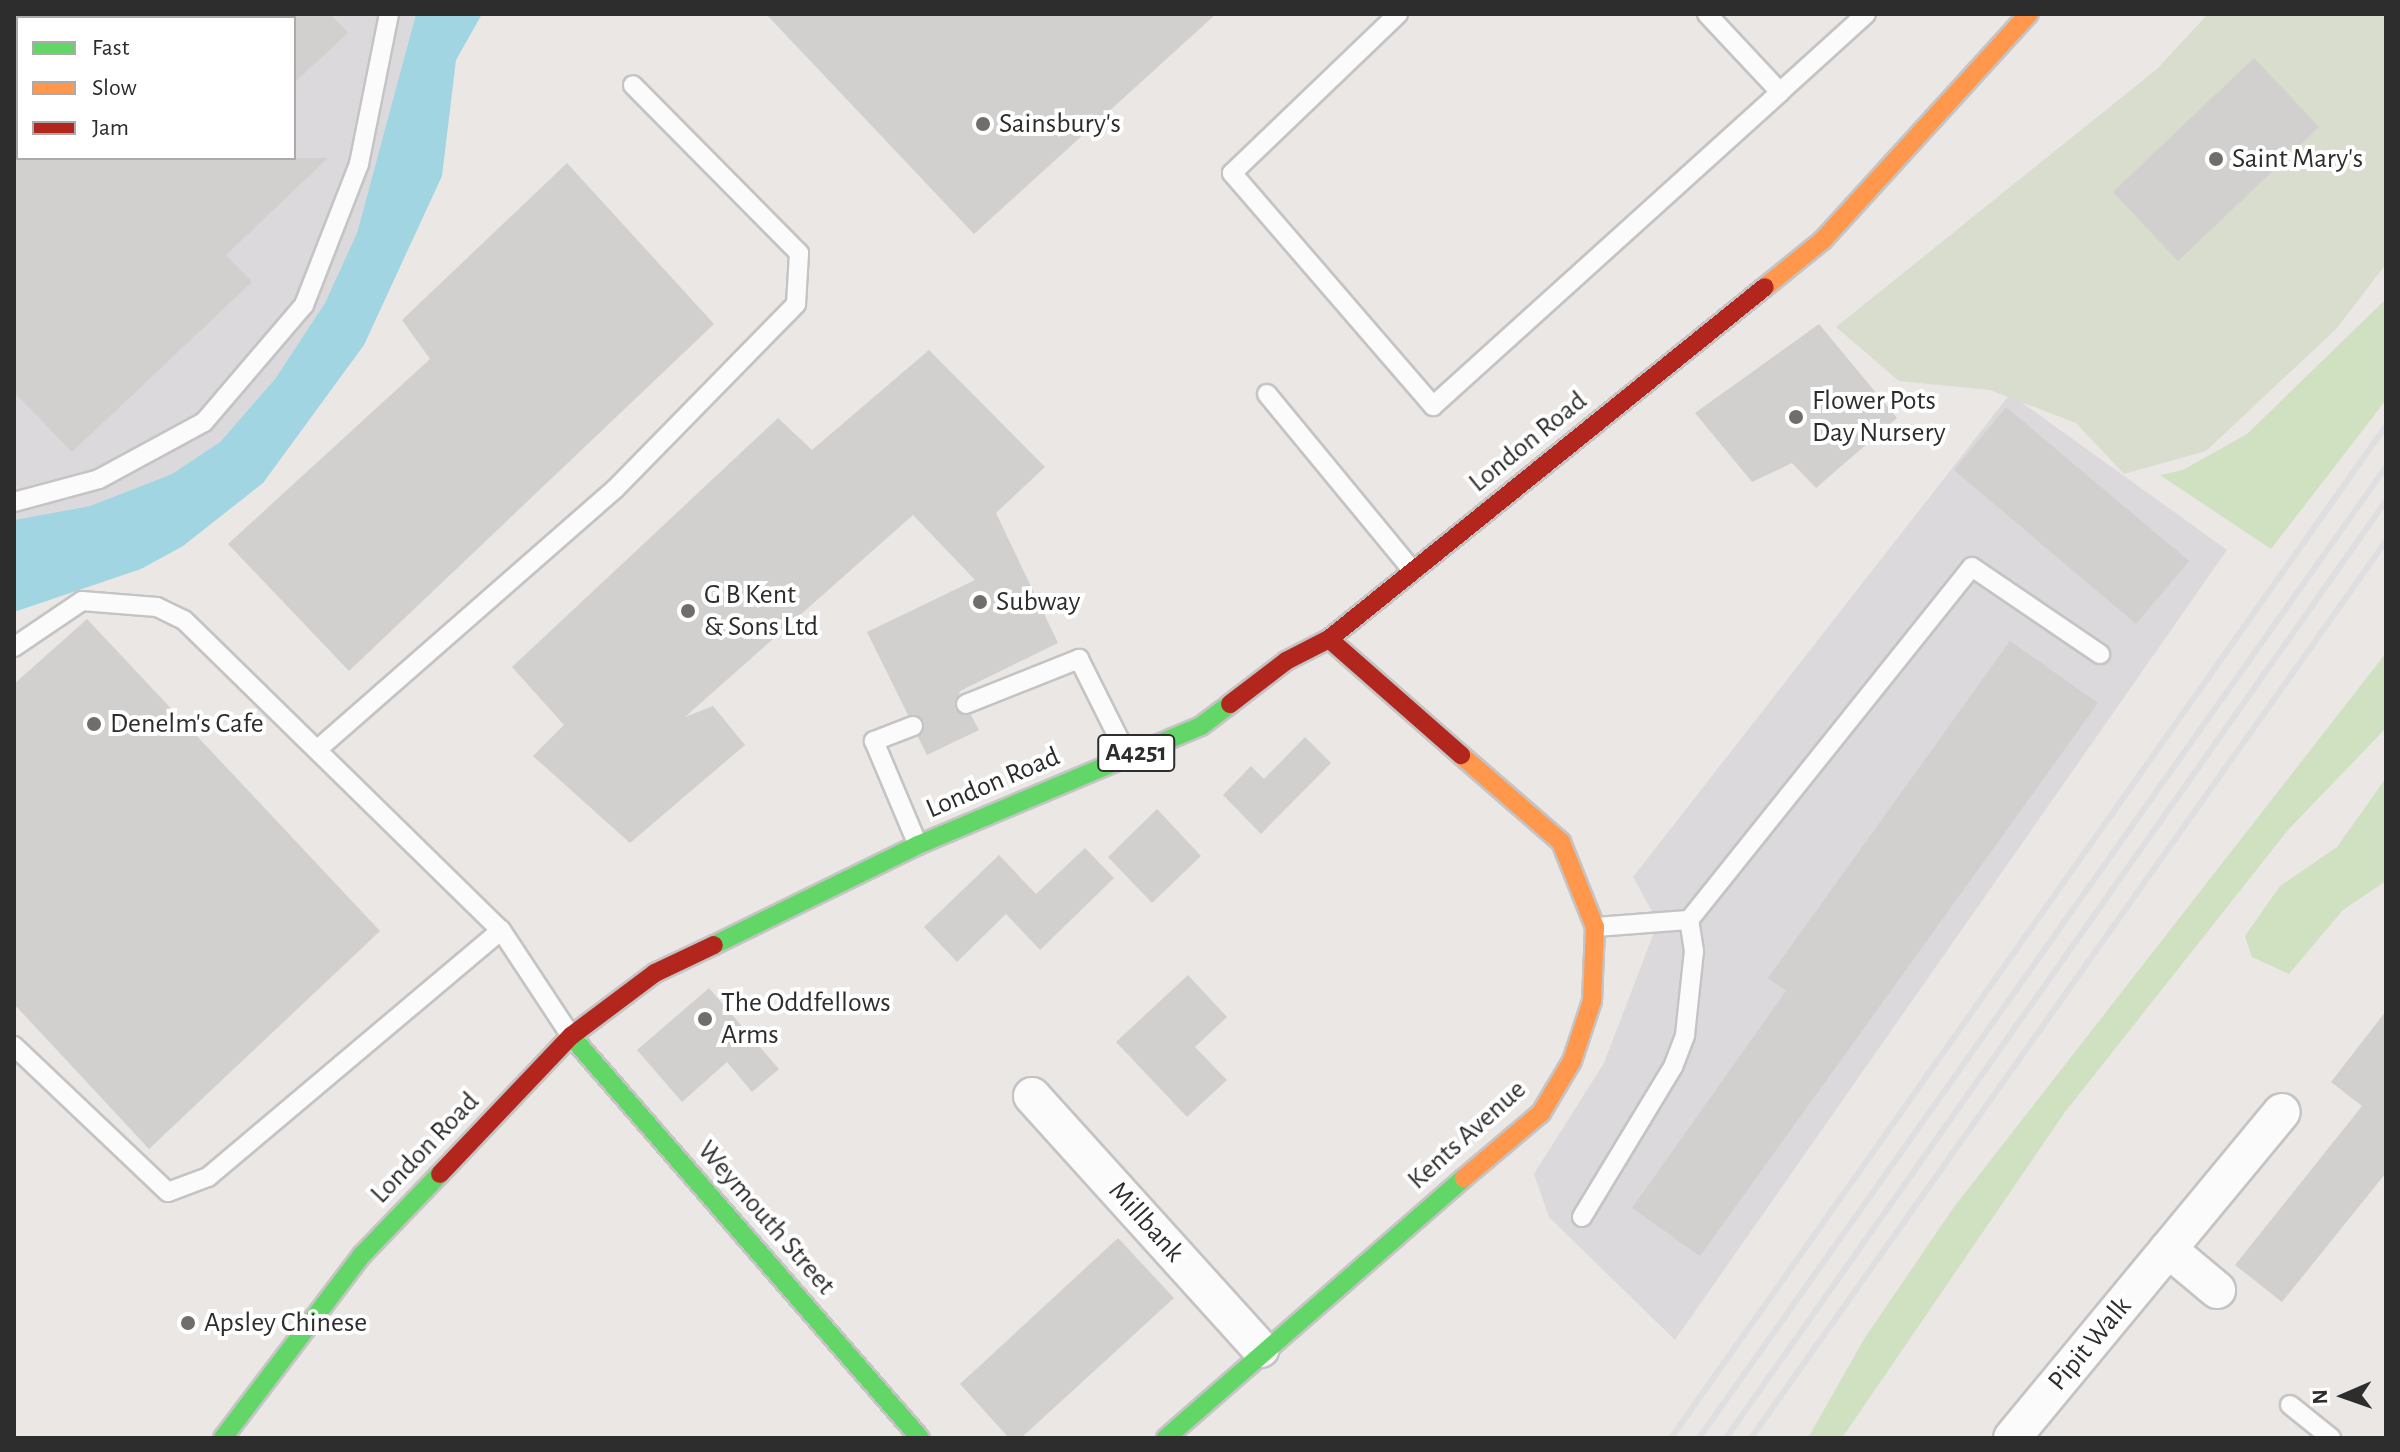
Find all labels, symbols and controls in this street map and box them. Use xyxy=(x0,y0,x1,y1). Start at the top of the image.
legend xyxy=(16,16,296,160)
text: Fast xyxy=(92,36,129,60)
text: Slow xyxy=(92,76,137,100)
place label: Sainsbury's xyxy=(999,107,1121,141)
marker: Sainsbury's xyxy=(974,115,992,133)
text: Jam xyxy=(92,116,129,140)
place label: Saint Mary's xyxy=(2232,142,2363,176)
marker: Saint Mary's xyxy=(2207,150,2225,168)
street label: London Road xyxy=(1462,384,1594,500)
place label: Flower Pots Day Nursery xyxy=(1812,384,1946,450)
marker: Flower Pots Day Nursery xyxy=(1787,408,1805,426)
place label: G B Kent & Sons Ltd xyxy=(704,578,818,644)
place label: Subway xyxy=(996,585,1080,619)
marker: Subway xyxy=(971,593,989,611)
marker: G B Kent & Sons Ltd xyxy=(679,602,697,620)
place label: Denelm's Cafe xyxy=(110,707,264,741)
marker: Denelm's Cafe xyxy=(85,715,103,733)
road number: A4251 xyxy=(1096,731,1176,775)
street label: London Road xyxy=(921,740,1065,826)
place label: The Oddfellows Arms xyxy=(721,986,891,1052)
marker: The Oddfellows Arms xyxy=(696,1010,714,1028)
street label: Kents Avenue xyxy=(1401,1073,1533,1197)
street label: London Road xyxy=(364,1085,486,1211)
street label: Weymouth Street xyxy=(690,1134,842,1302)
street label: Millbank xyxy=(1101,1175,1191,1269)
street label: Pipit Walk xyxy=(2041,1290,2139,1398)
place label: Apsley Chinese xyxy=(204,1306,367,1340)
marker: Apsley Chinese xyxy=(179,1314,197,1332)
north arrow xyxy=(2304,1356,2384,1436)
text: N xyxy=(2309,1389,2331,1405)

